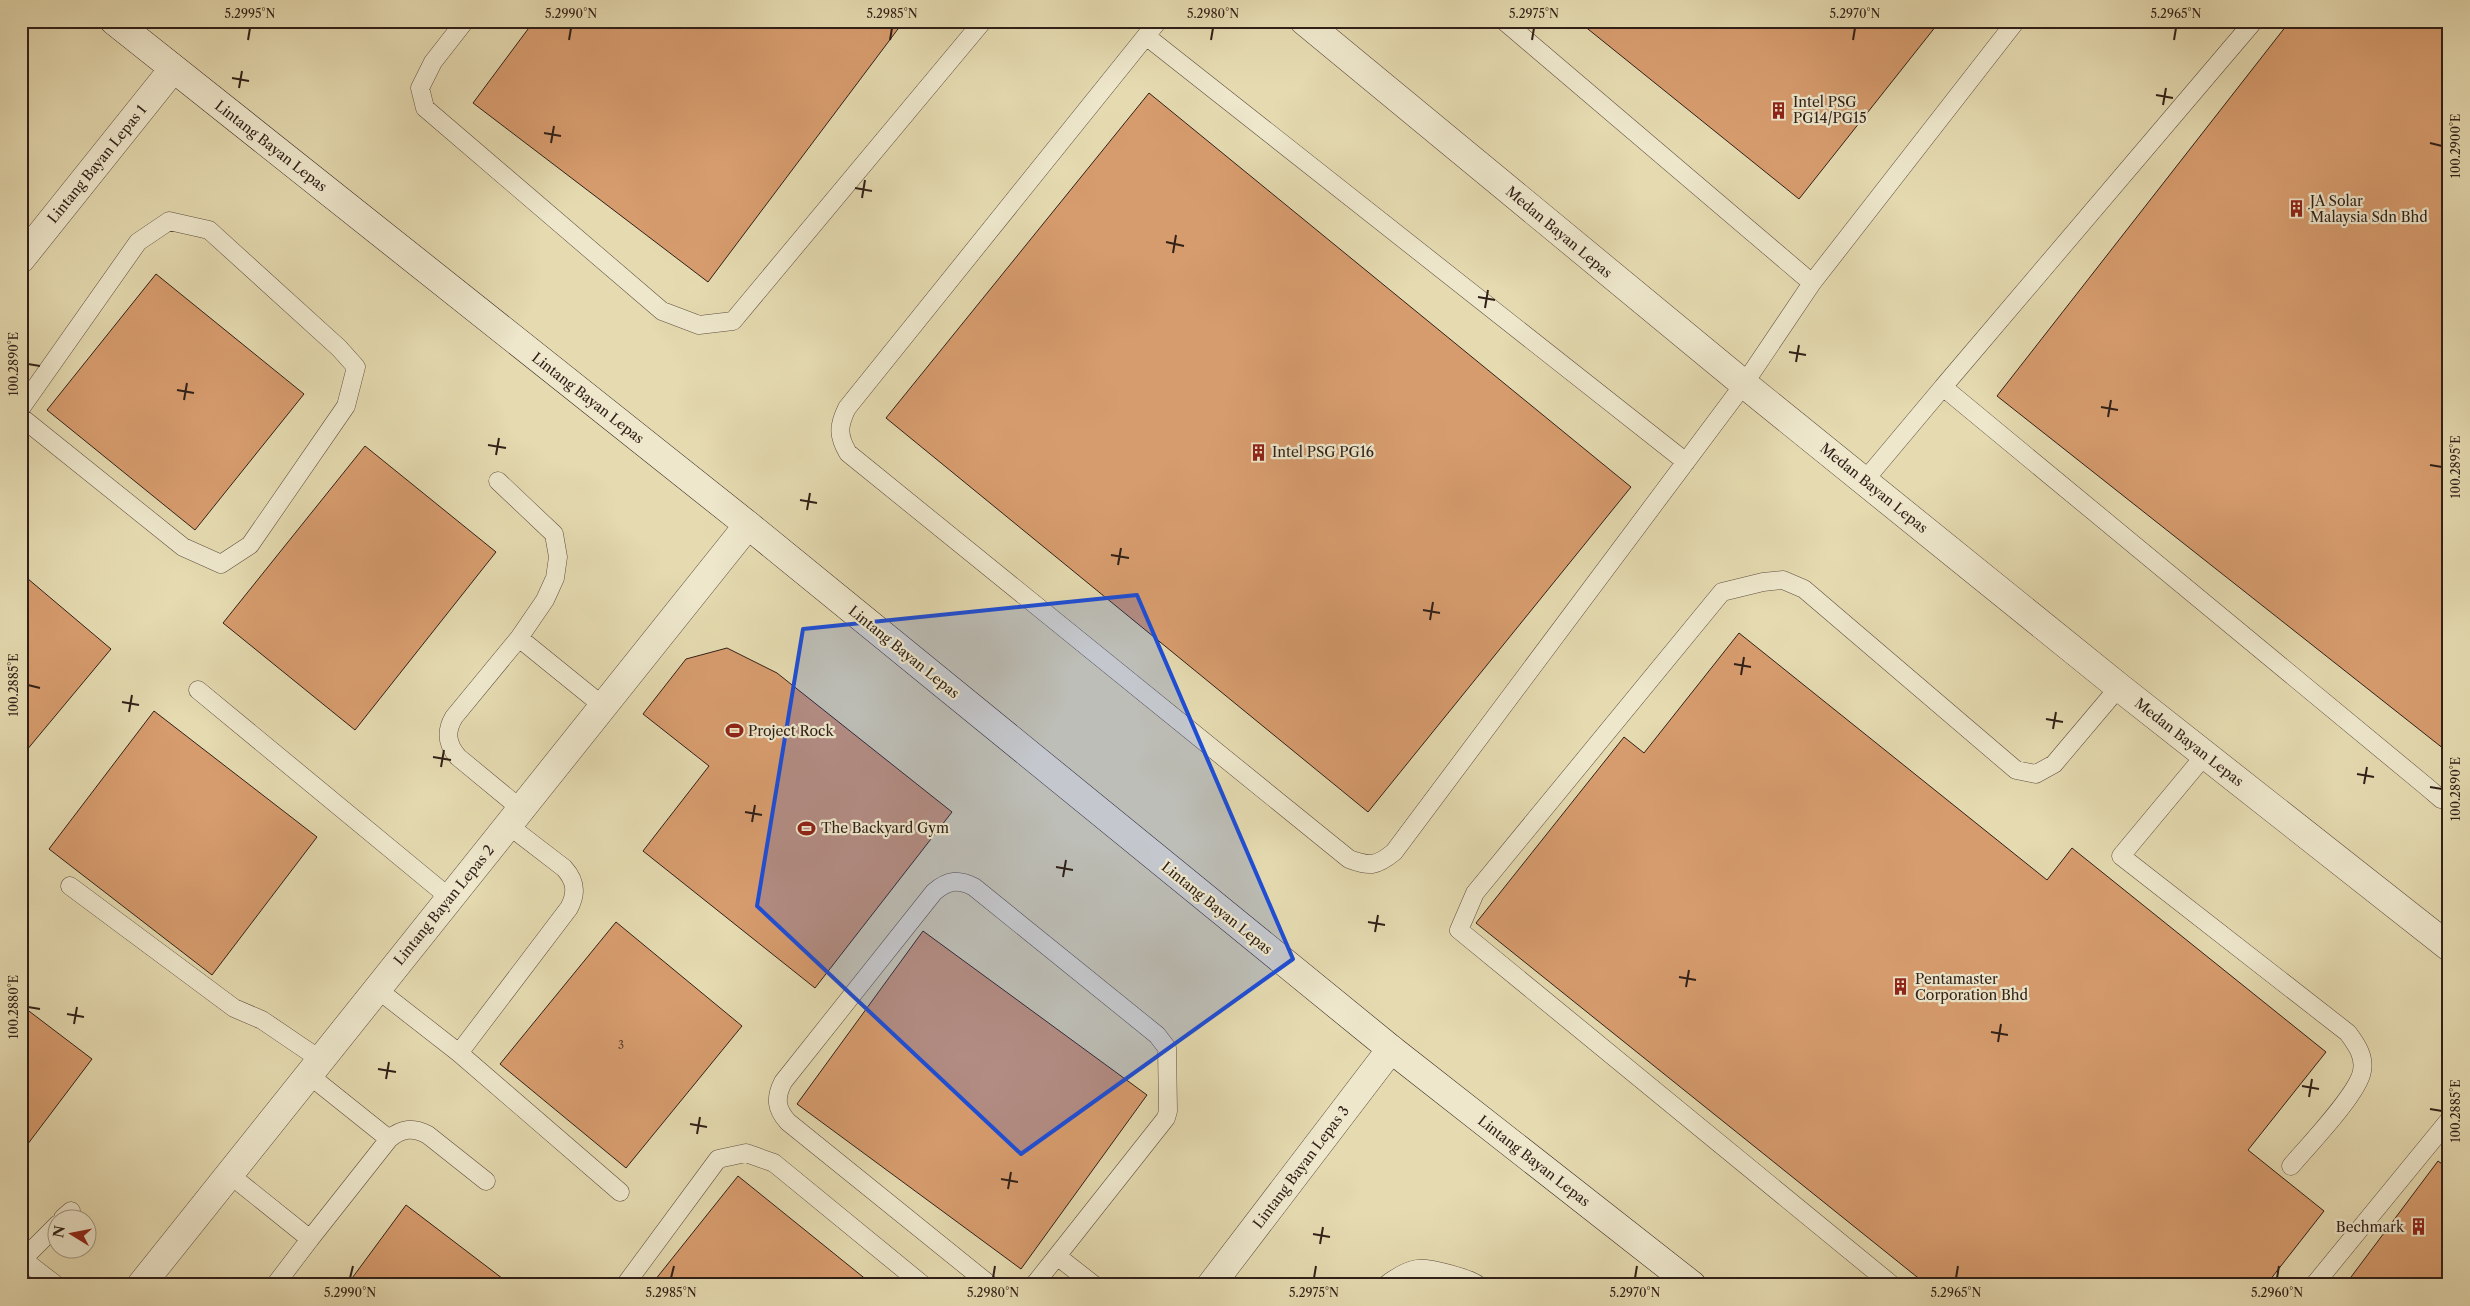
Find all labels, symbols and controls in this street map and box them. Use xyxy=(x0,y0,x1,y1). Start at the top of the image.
text: 5.2995°N xyxy=(224,6,276,21)
text: 5.2990°N xyxy=(545,6,597,21)
text: 5.2985°N xyxy=(866,6,918,21)
text: 5.2980°N xyxy=(1187,6,1239,21)
text: 5.2975°N xyxy=(1509,6,1559,21)
text: 5.2970°N xyxy=(1829,6,1881,21)
text: 5.2965°N xyxy=(2150,6,2202,21)
place label: Intel PSG PG14/PG15 xyxy=(1793,93,1867,127)
street label: Lintang Bayan Lepas xyxy=(211,97,331,195)
building icon: Intel PSG PG14/PG15 xyxy=(1769,100,1789,120)
street label: Lintang Bayan Lepas 1 xyxy=(44,101,150,227)
text: 100.2900°E xyxy=(2448,114,2463,178)
street label: Medan Bayan Lepas xyxy=(1502,182,1616,282)
place label: JA Solar Malaysia Sdn Bhd xyxy=(2308,192,2428,226)
building icon: JA Solar Malaysia Sdn Bhd xyxy=(2286,199,2306,219)
text: 100.2890°E xyxy=(6,332,21,396)
street label: Lintang Bayan Lepas xyxy=(528,349,648,447)
text: 100.2895°E xyxy=(2448,435,2463,499)
street label: Medan Bayan Lepas xyxy=(1817,439,1931,537)
building icon: Intel PSG PG16 xyxy=(1248,442,1268,462)
place label: Intel PSG PG16 xyxy=(1272,443,1374,461)
street label: Lintang Bayan Lepas xyxy=(845,602,963,702)
text: 100.2885°E xyxy=(6,653,21,717)
street label: Medan Bayan Lepas xyxy=(2131,694,2247,790)
sports icon: Project Rock xyxy=(724,721,744,741)
place label: Project Rock xyxy=(748,722,834,740)
text: 100.2890°E xyxy=(2448,757,2463,821)
sports icon: The Backyard Gym xyxy=(797,818,817,838)
place label: The Backyard Gym xyxy=(821,819,949,837)
street label: Lintang Bayan Lepas 2 xyxy=(390,841,498,969)
street label: Lintang Bayan Lepas xyxy=(1158,858,1276,958)
place label: Pentamaster Corporation Bhd xyxy=(1915,970,2028,1004)
text: 100.2880°E xyxy=(6,975,21,1039)
building icon: Pentamaster Corporation Bhd xyxy=(1891,977,1911,997)
house number: 3 xyxy=(618,1038,624,1052)
text: 100.2885°E xyxy=(2448,1079,2463,1143)
street label: Lintang Bayan Lepas 3 xyxy=(1249,1102,1353,1232)
street label: Lintang Bayan Lepas xyxy=(1474,1112,1594,1210)
north arrow xyxy=(48,1208,98,1258)
building icon: Bechmark xyxy=(2408,1217,2428,1237)
place label: Bechmark xyxy=(2336,1218,2405,1236)
text: N xyxy=(49,1224,69,1239)
text: 5.2990°N xyxy=(324,1285,376,1300)
text: 5.2985°N xyxy=(645,1285,697,1300)
text: 5.2980°N xyxy=(967,1285,1019,1300)
text: 5.2975°N xyxy=(1289,1285,1339,1300)
text: 5.2970°N xyxy=(1609,1285,1661,1300)
text: 5.2965°N xyxy=(1930,1285,1982,1300)
text: 5.2960°N xyxy=(2251,1285,2303,1300)

